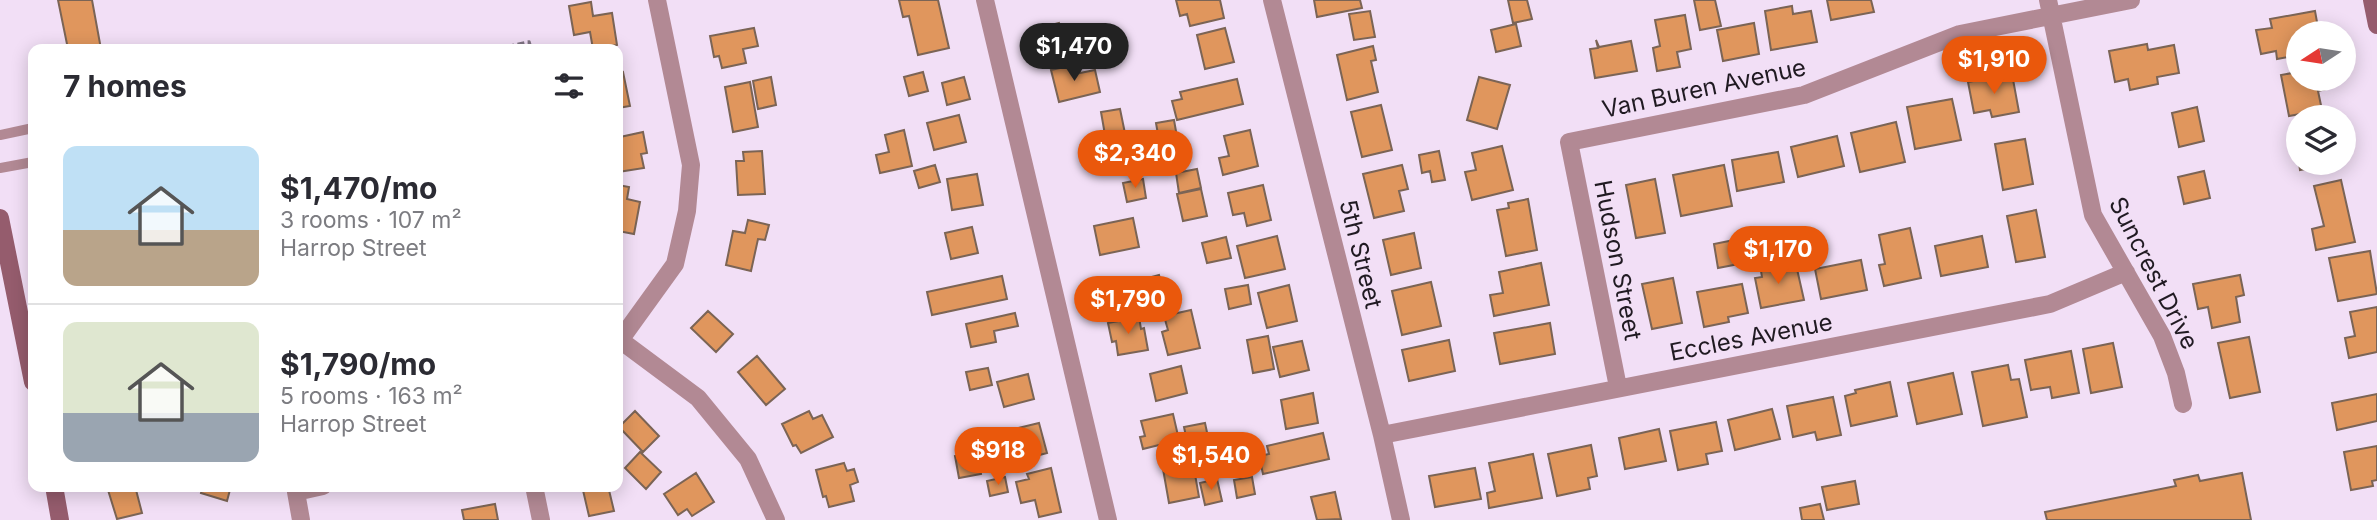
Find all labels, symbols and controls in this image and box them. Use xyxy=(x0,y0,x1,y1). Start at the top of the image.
north arrow xyxy=(2286,21,2356,91)
map controls xyxy=(2286,21,2356,175)
pin: $1,470 xyxy=(1017,24,1131,83)
text: $1,470 xyxy=(1036,32,1112,60)
pin: $1,910 xyxy=(1937,36,2051,96)
text: $1,910 xyxy=(1958,45,2030,73)
street label: Van Buren Avenue xyxy=(1599,52,1809,124)
icon: filters xyxy=(550,67,588,105)
text: 7 homes xyxy=(63,68,187,104)
button: layers xyxy=(2286,105,2356,175)
pin: $2,340 xyxy=(1078,130,1192,190)
text: $2,340 xyxy=(1094,139,1176,167)
text: $1,470/mo xyxy=(280,170,438,206)
icon: home xyxy=(119,174,203,258)
street label: Hudson Street xyxy=(1588,178,1648,343)
street label: Suncrest Drive xyxy=(2103,192,2205,354)
street label: 5th Street xyxy=(1333,197,1389,312)
text: 3 rooms · 107 m² xyxy=(280,206,462,234)
pin: $1,170 xyxy=(1721,226,1835,286)
text: Harrop Street xyxy=(280,234,427,262)
text: $1,170 xyxy=(1743,235,1813,263)
pin: $1,790 xyxy=(1071,276,1185,336)
text: $1,790 xyxy=(1090,285,1166,313)
street label: Eccles Avenue xyxy=(1667,307,1835,367)
text: $1,790/mo xyxy=(280,346,436,382)
icon: home xyxy=(119,350,203,434)
text: 5 rooms · 163 m² xyxy=(280,382,463,410)
text: Harrop Street xyxy=(280,410,427,438)
pin: $918 xyxy=(957,428,1039,487)
pin: $1,540 xyxy=(1154,433,1268,492)
text: $918 xyxy=(971,436,1025,464)
text: $1,540 xyxy=(1172,441,1250,469)

